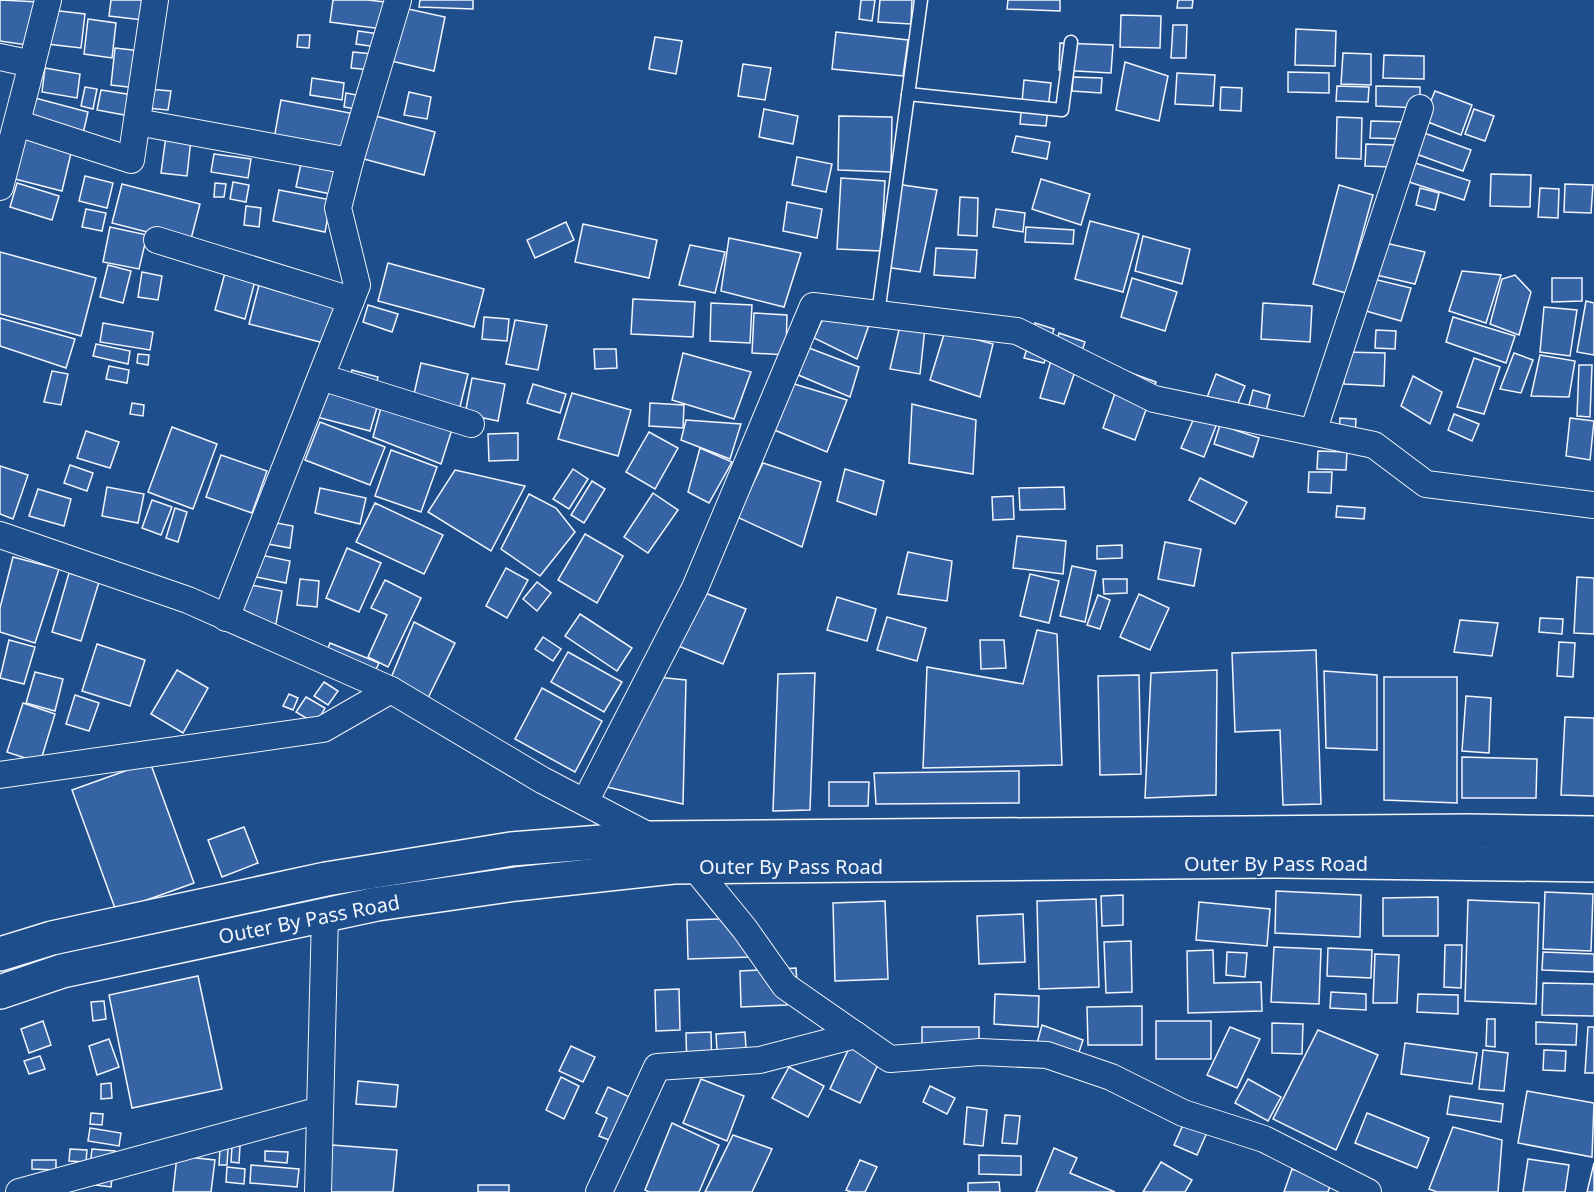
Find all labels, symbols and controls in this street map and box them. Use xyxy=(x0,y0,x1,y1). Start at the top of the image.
street label: Outer By Pass Road xyxy=(1184,850,1368,877)
street label: Outer By Pass Road xyxy=(699,853,883,880)
street label: Outer By Pass Road xyxy=(216,888,402,950)

